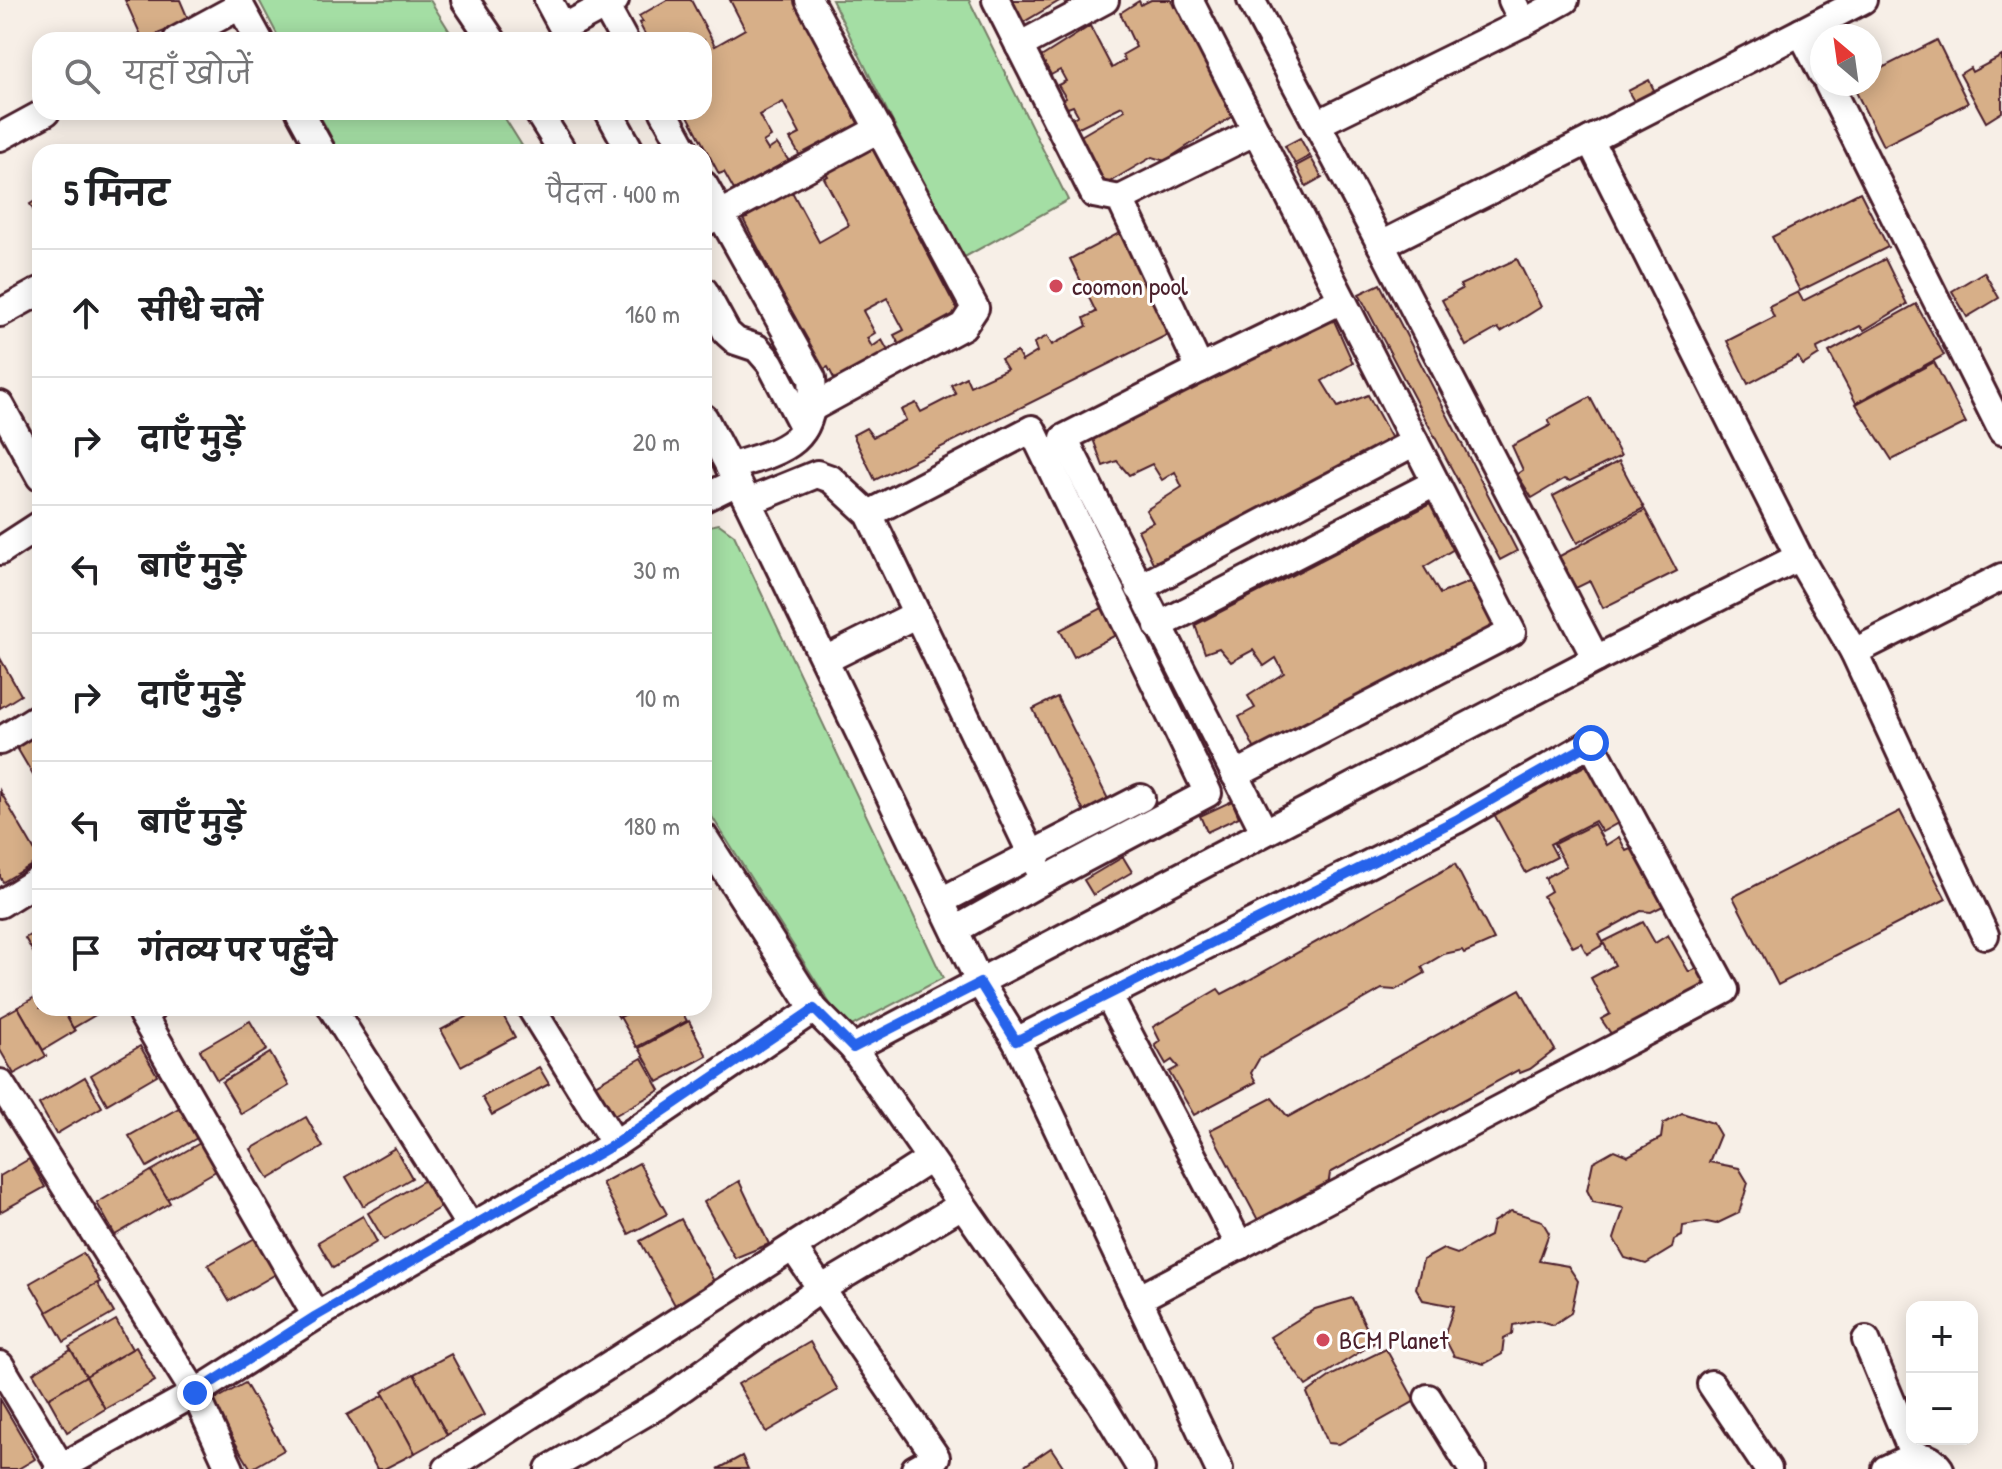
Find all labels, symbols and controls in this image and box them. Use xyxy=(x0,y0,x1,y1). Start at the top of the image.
north arrow xyxy=(1810,24,1882,96)
search box xyxy=(32,32,712,120)
text: यहाँ खोजें xyxy=(124,53,252,93)
icon: search xyxy=(60,54,104,98)
text: 5 मिनट xyxy=(64,170,169,216)
text: पैदल · 400 m xyxy=(546,176,680,211)
place label: coomon pool xyxy=(1072,268,1188,303)
marker: coomon pool xyxy=(1047,277,1065,295)
text: सीधे चलें xyxy=(140,290,262,330)
icon: ahead xyxy=(64,291,108,335)
text: 160 m xyxy=(625,296,680,331)
text: दाएँ मुड़ें xyxy=(140,418,244,458)
icon: right xyxy=(64,419,108,463)
text: 20 m xyxy=(633,424,680,459)
text: बाएँ मुड़ें xyxy=(140,546,245,586)
icon: left xyxy=(64,547,108,591)
text: 30 m xyxy=(633,552,680,587)
text: दाएँ मुड़ें xyxy=(140,674,244,714)
icon: right xyxy=(64,675,108,719)
text: 10 m xyxy=(635,680,680,715)
route start xyxy=(1573,725,1609,761)
text: बाएँ मुड़ें xyxy=(140,802,245,842)
icon: left xyxy=(64,803,108,847)
text: 180 m xyxy=(624,808,680,843)
text: गंतव्य पर पहुँचे xyxy=(140,930,336,970)
icon: arrive xyxy=(64,931,108,975)
map controls xyxy=(1906,1301,1978,1445)
button: + xyxy=(1906,1301,1978,1373)
place label: BCM Planet xyxy=(1339,1322,1450,1357)
marker: BCM Planet xyxy=(1314,1331,1332,1349)
button: − xyxy=(1906,1373,1978,1445)
route end xyxy=(177,1375,213,1411)

